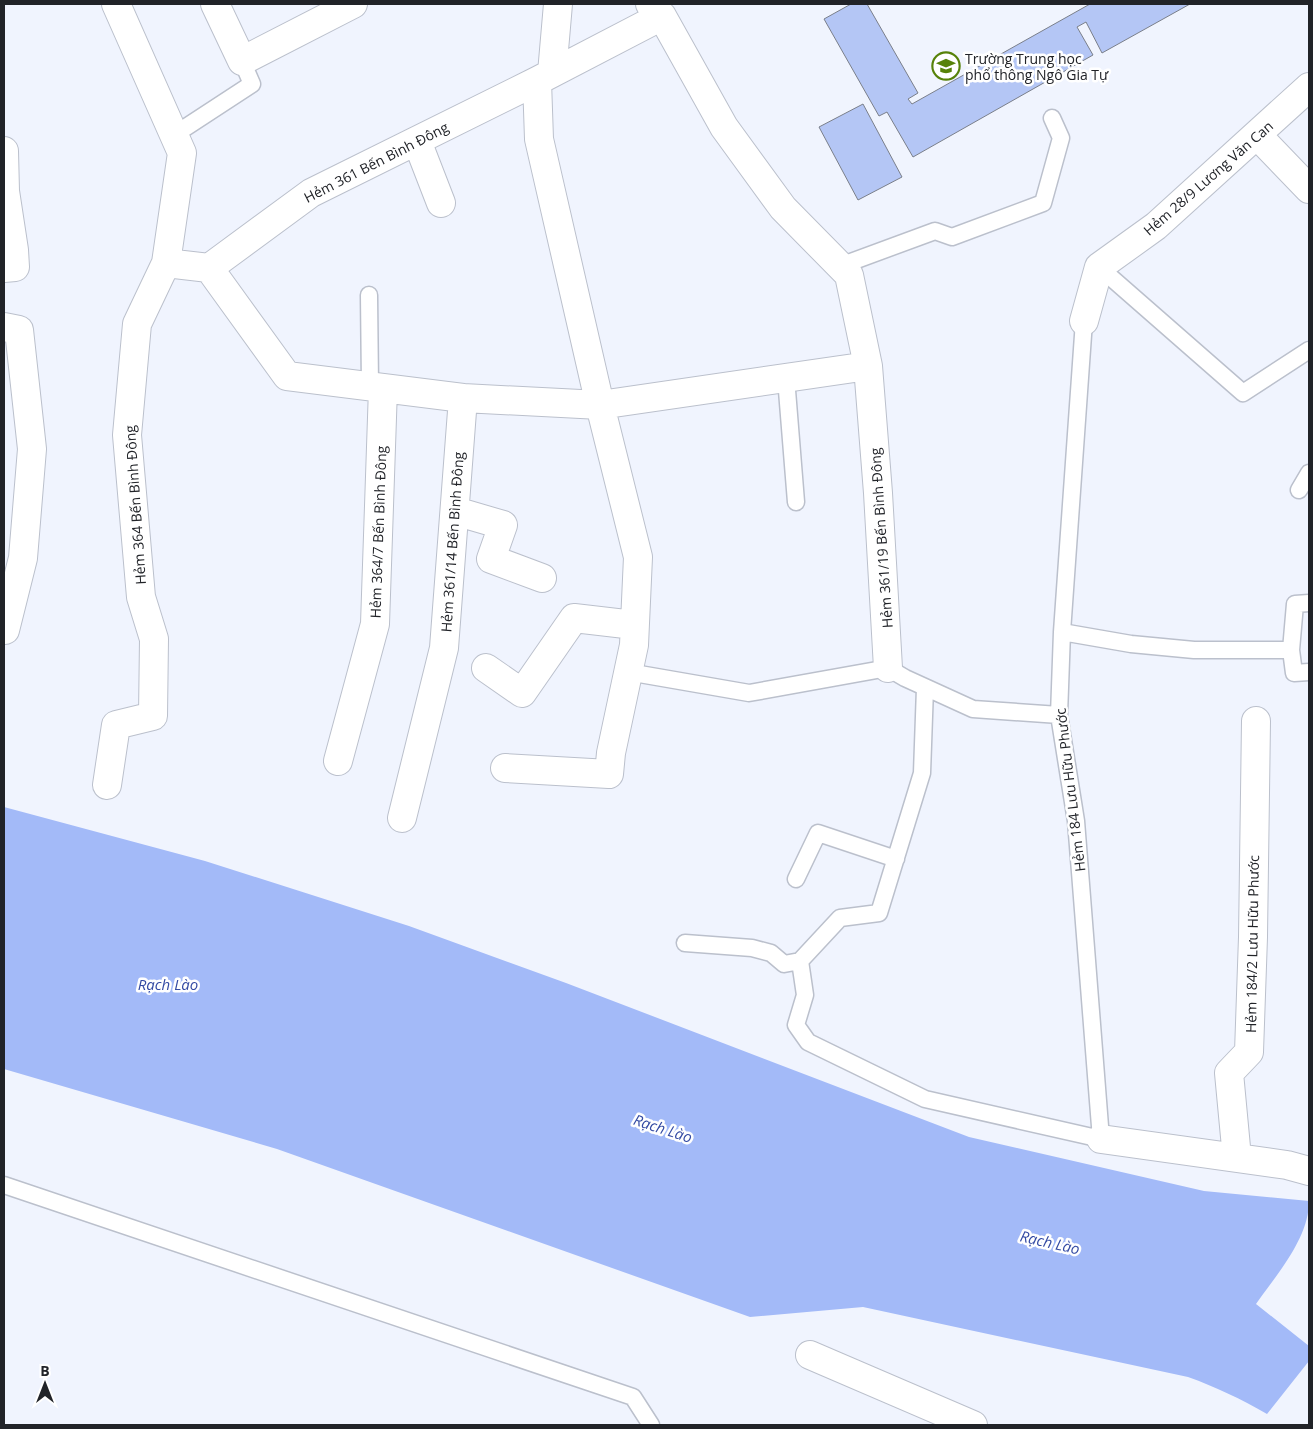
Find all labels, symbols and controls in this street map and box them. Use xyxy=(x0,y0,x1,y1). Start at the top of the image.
place label: Trường Trung học phổ thông Ngô Gia Tự xyxy=(965,49,1109,84)
school or university icon: Trường Trung học phổ thông Ngô Gia Tự xyxy=(931,51,961,81)
street label: Hẻm 28/9 Lương Văn Can xyxy=(1139,116,1277,240)
street label: Hẻm 361 Bến Bình Đông xyxy=(301,117,452,207)
street label: Hẻm 364 Bến Bình Đông xyxy=(120,424,150,585)
street label: Hẻm 364/7 Bến Bình Đông xyxy=(365,445,391,619)
street label: Hẻm 361/19 Bến Bình Đông xyxy=(865,447,897,629)
street label: Hẻm 361/14 Bến Bình Đông xyxy=(436,451,468,633)
street label: Hẻm 184 Lưu Hữu Phước xyxy=(1051,707,1089,873)
street label: Hẻm 184/2 Lưu Hữu Phước xyxy=(1241,855,1263,1033)
water label: Rạch Lào xyxy=(138,974,198,994)
water label: Rạch Lào xyxy=(631,1109,695,1147)
water label: Rạch Lào xyxy=(1018,1225,1082,1259)
north arrow xyxy=(20,1359,70,1409)
text: B xyxy=(40,1361,50,1380)

